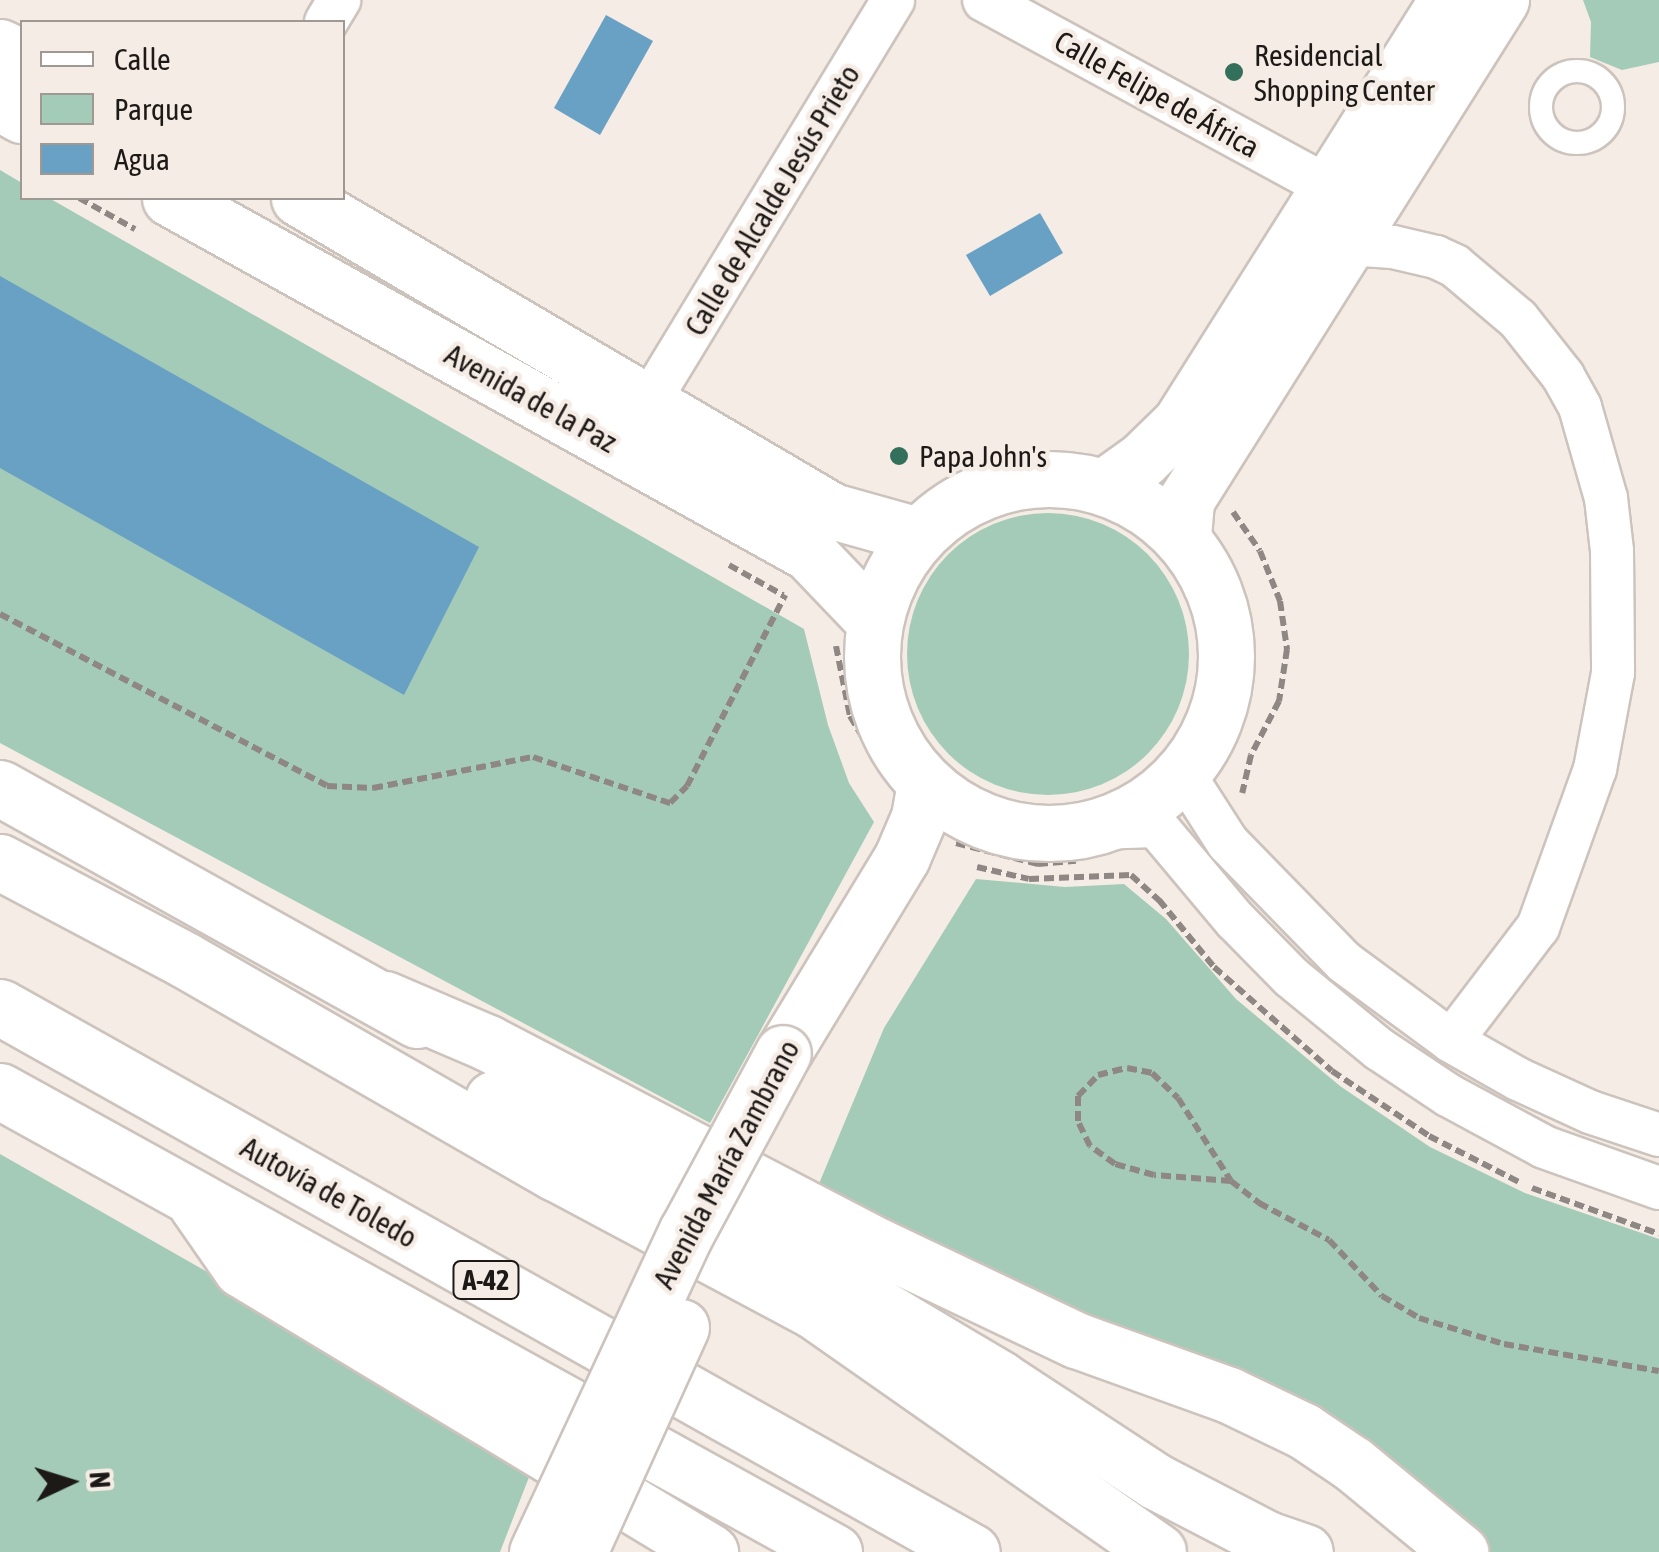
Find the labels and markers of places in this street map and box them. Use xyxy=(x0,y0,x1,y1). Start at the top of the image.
place label: Residencial Shopping Center xyxy=(1254,37,1435,108)
marker: Residencial Shopping Center xyxy=(1223,61,1245,83)
place label: Papa John's xyxy=(919,438,1047,474)
marker: Papa John's xyxy=(888,445,910,467)

